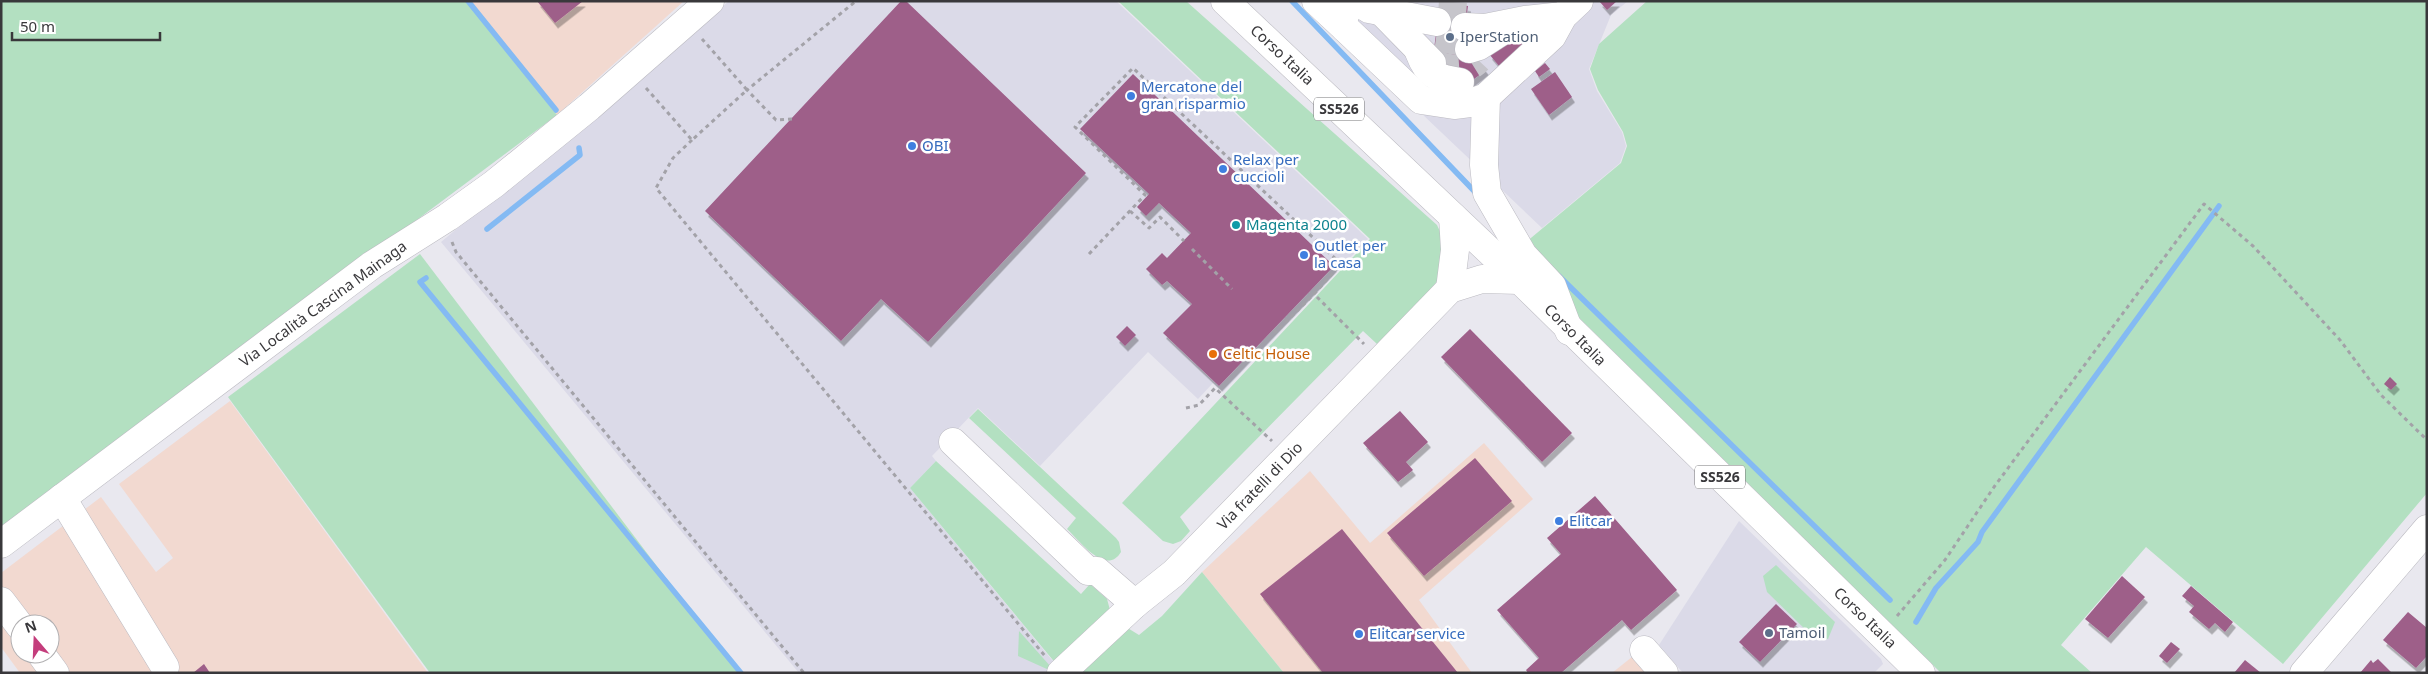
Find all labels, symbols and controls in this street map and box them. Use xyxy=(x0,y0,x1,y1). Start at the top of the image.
scale bar xyxy=(12,10,160,42)
text: 50 m xyxy=(20,16,55,36)
street label: Corso Italia xyxy=(1247,20,1319,89)
place label: IperStation xyxy=(1460,26,1539,46)
marker: IperStation xyxy=(1444,31,1456,43)
place label: Mercatone del gran risparmio xyxy=(1141,76,1246,113)
marker: Mercatone del gran risparmio xyxy=(1125,90,1137,102)
road number: SS526 xyxy=(1314,98,1364,120)
place label: OBI xyxy=(922,135,949,155)
marker: OBI xyxy=(906,140,918,152)
place label: Relax per cuccioli xyxy=(1233,149,1299,186)
marker: Relax per cuccioli xyxy=(1217,163,1229,175)
place label: Magenta 2000 xyxy=(1246,214,1347,234)
marker: Magenta 2000 xyxy=(1230,219,1242,231)
place label: Outlet per la casa xyxy=(1314,235,1386,272)
street label: Via Località Cascina Mainaga xyxy=(235,236,410,371)
marker: Outlet per la casa xyxy=(1298,249,1310,261)
street label: Corso Italia xyxy=(1540,299,1611,370)
place label: Celtic House xyxy=(1223,343,1310,363)
marker: Celtic House xyxy=(1207,348,1219,360)
street label: Via fratelli di Dio xyxy=(1212,437,1306,534)
road number: SS526 xyxy=(1695,466,1745,488)
place label: Elitcar xyxy=(1569,510,1612,530)
marker: Elitcar xyxy=(1553,515,1565,527)
street label: Corso Italia xyxy=(1830,582,1901,652)
north arrow xyxy=(10,614,60,664)
text: N xyxy=(22,615,39,637)
place label: Tamoil xyxy=(1779,622,1825,642)
place label: Elitcar service xyxy=(1369,623,1465,643)
marker: Tamoil xyxy=(1763,627,1775,639)
marker: Elitcar service xyxy=(1353,628,1365,640)

